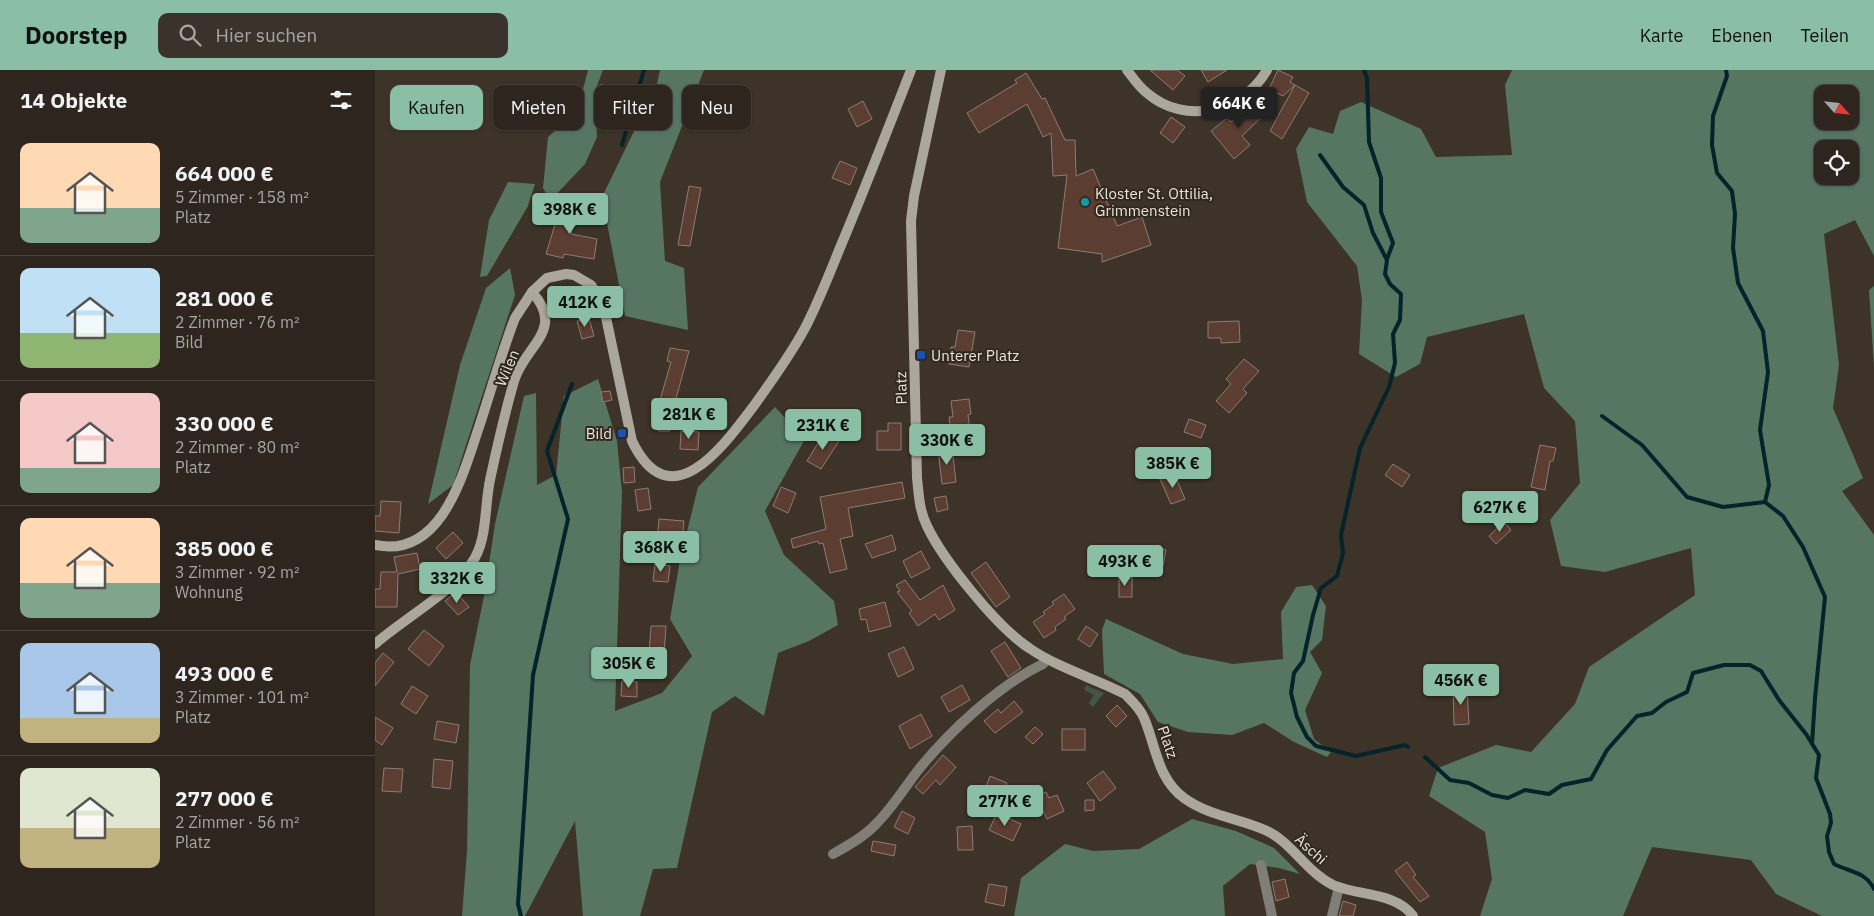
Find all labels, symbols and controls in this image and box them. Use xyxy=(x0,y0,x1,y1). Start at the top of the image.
search box xyxy=(158,13,508,58)
text: Doorstep xyxy=(25,19,128,51)
icon: search xyxy=(176,21,204,49)
text: Hier suchen xyxy=(216,23,317,47)
text: Karte xyxy=(1640,24,1683,47)
text: Ebenen xyxy=(1711,24,1772,47)
text: Teilen xyxy=(1800,24,1849,47)
chip: Kaufen xyxy=(390,85,483,130)
chip: Mieten xyxy=(493,85,584,130)
chip: Filter xyxy=(594,85,672,130)
chip: Neu xyxy=(682,85,751,130)
north arrow xyxy=(1814,85,1859,130)
map controls xyxy=(1814,85,1859,185)
text: 14 Objekte xyxy=(20,86,127,114)
icon: filters xyxy=(327,86,355,114)
pin: 664K € xyxy=(1198,87,1280,129)
text: 664K € xyxy=(1212,93,1266,113)
button: locate xyxy=(1814,140,1859,185)
text: 664 000 € xyxy=(175,159,274,187)
icon: home xyxy=(60,163,120,223)
place label: Kloster St. Ottilia, Grimmenstein xyxy=(1095,184,1213,220)
text: 5 Zimmer · 158 m² xyxy=(175,187,309,207)
pin: 398K € xyxy=(529,192,611,235)
marker: Kloster St. Ottilia, Grimmenstein xyxy=(1079,196,1091,208)
text: 398K € xyxy=(543,199,597,219)
text: Platz xyxy=(175,207,211,227)
text: 281 000 € xyxy=(175,284,274,312)
pin: 412K € xyxy=(544,286,626,328)
icon: home xyxy=(60,288,120,348)
text: 412K € xyxy=(558,292,612,312)
text: 2 Zimmer · 76 m² xyxy=(175,312,300,332)
text: Bild xyxy=(175,332,203,352)
place label: Unterer Platz xyxy=(931,346,1019,365)
street label: Wilen xyxy=(491,347,523,389)
marker: Unterer Platz xyxy=(915,349,927,361)
street label: Platz xyxy=(891,371,911,405)
pin: 281K € xyxy=(648,398,730,440)
text: 281K € xyxy=(662,404,716,424)
pin: 231K € xyxy=(782,408,864,451)
text: 330 000 € xyxy=(175,409,274,437)
icon: home xyxy=(60,413,120,473)
text: 231K € xyxy=(796,415,850,435)
place label: Bild xyxy=(586,424,612,443)
pin: 330K € xyxy=(906,424,988,466)
marker: Bild xyxy=(616,427,628,439)
text: 330K € xyxy=(920,430,974,450)
text: 2 Zimmer · 80 m² xyxy=(175,437,300,457)
pin: 385K € xyxy=(1132,446,1214,489)
text: 385K € xyxy=(1146,453,1200,473)
text: Platz xyxy=(175,457,211,477)
pin: 627K € xyxy=(1459,490,1541,533)
text: 627K € xyxy=(1473,497,1527,517)
pin: 368K € xyxy=(620,530,702,573)
text: 385 000 € xyxy=(175,534,274,562)
text: 368K € xyxy=(634,537,688,557)
icon: home xyxy=(60,538,120,598)
pin: 493K € xyxy=(1084,544,1166,587)
text: 493K € xyxy=(1098,551,1152,571)
text: 3 Zimmer · 92 m² xyxy=(175,562,300,582)
pin: 332K € xyxy=(416,562,498,604)
text: 332K € xyxy=(430,568,484,588)
text: Wohnung xyxy=(175,582,243,602)
pin: 305K € xyxy=(588,646,670,689)
text: 305K € xyxy=(602,653,656,673)
text: 493 000 € xyxy=(175,659,274,687)
icon: home xyxy=(60,663,120,723)
pin: 456K € xyxy=(1420,664,1502,706)
text: 456K € xyxy=(1434,670,1488,690)
text: 3 Zimmer · 101 m² xyxy=(175,687,309,707)
text: Platz xyxy=(175,707,211,727)
street label: Platz xyxy=(1154,723,1182,761)
text: 277 000 € xyxy=(175,784,274,812)
pin: 277K € xyxy=(964,784,1046,827)
icon: home xyxy=(60,788,120,848)
text: 277K € xyxy=(978,791,1032,811)
text: 2 Zimmer · 56 m² xyxy=(175,812,300,832)
street label: Äschi xyxy=(1291,830,1331,868)
text: Platz xyxy=(175,832,211,852)

